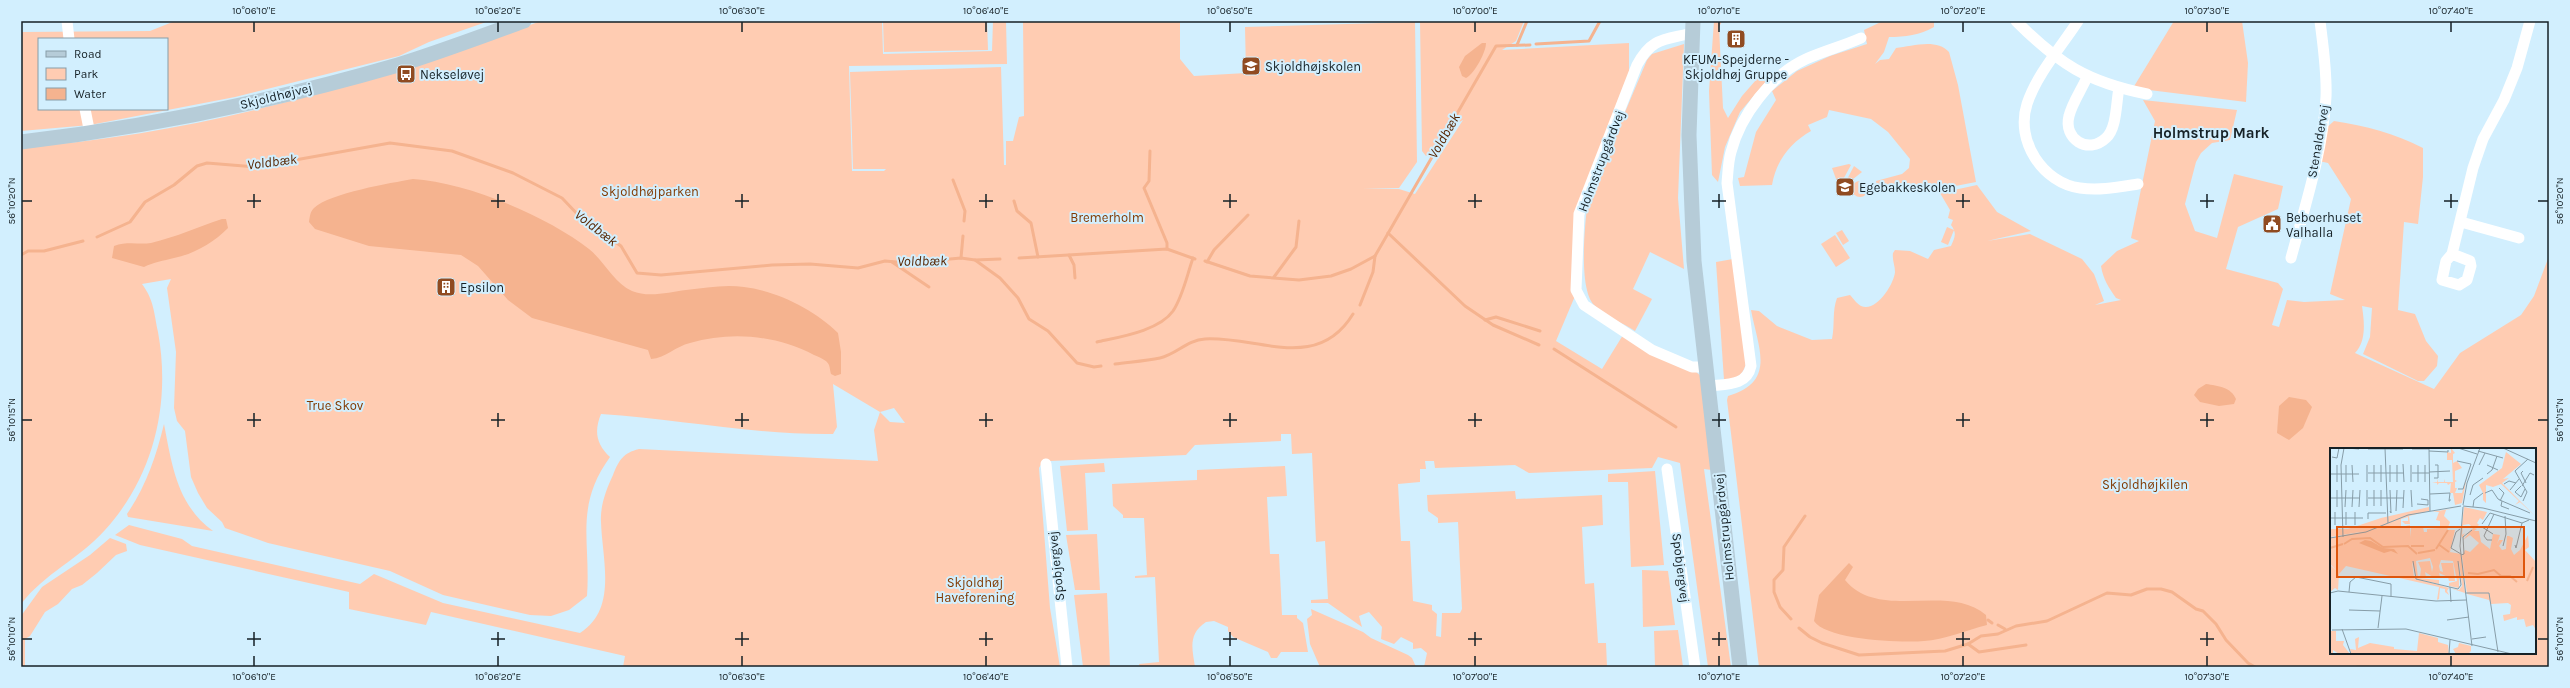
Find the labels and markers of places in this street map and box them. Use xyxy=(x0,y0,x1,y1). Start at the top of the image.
building icon: KFUM-Spejderne - Skjoldhøj Gruppe xyxy=(1725,28,1747,50)
place label: KFUM-Spejderne - Skjoldhøj Gruppe xyxy=(1683,52,1790,82)
school or university icon: Skjoldhøjskolen xyxy=(1240,55,1262,77)
place label: Skjoldhøjskolen xyxy=(1265,59,1361,74)
bus stop icon: Nekseløvej xyxy=(395,63,417,85)
place label: Nekseløvej xyxy=(420,67,484,82)
school or university icon: Egebakkeskolen xyxy=(1834,176,1856,198)
place label: Egebakkeskolen xyxy=(1859,180,1956,195)
place label: Beboerhuset Valhalla xyxy=(2286,210,2361,240)
public building icon: Beboerhuset Valhalla xyxy=(2261,213,2283,235)
building icon: Epsilon xyxy=(435,276,457,298)
place label: Epsilon xyxy=(460,280,504,295)

